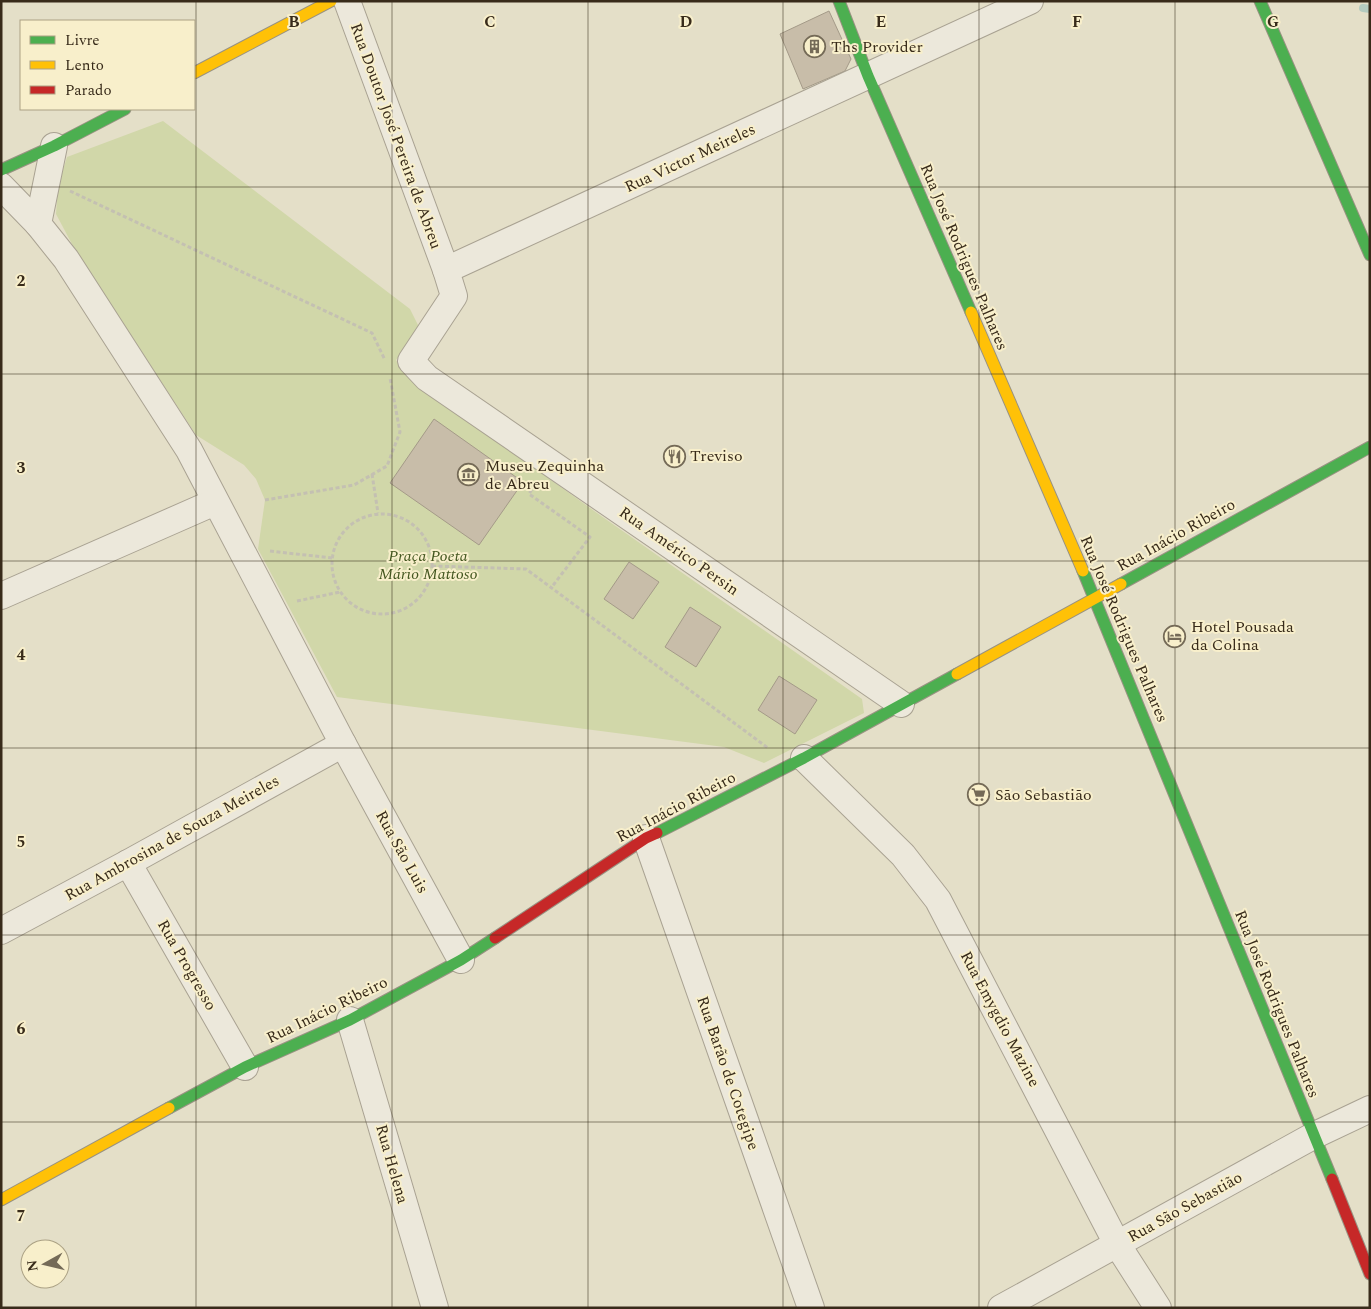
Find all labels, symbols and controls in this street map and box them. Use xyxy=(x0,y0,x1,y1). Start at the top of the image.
text: B xyxy=(288,10,300,34)
text: C xyxy=(484,10,496,34)
text: D xyxy=(680,10,693,34)
text: E xyxy=(876,10,886,34)
text: F xyxy=(1072,10,1082,34)
text: G xyxy=(1267,10,1279,34)
legend xyxy=(20,20,195,110)
street label: Rua Doutor José Pereira de Abreu xyxy=(344,20,448,252)
text: Livre xyxy=(65,29,100,52)
building icon: Ths Provider xyxy=(803,35,827,59)
place label: Ths Provider xyxy=(831,35,923,59)
text: Lento xyxy=(65,54,104,77)
text: Parado xyxy=(65,79,112,102)
street label: Rua Victor Meireles xyxy=(621,117,759,199)
street label: Rua José Rodrigues Palhares xyxy=(914,160,1014,354)
text: 2 xyxy=(17,269,26,293)
restaurant icon: Treviso xyxy=(662,444,686,468)
place label: Treviso xyxy=(690,444,743,468)
place label: Museu Zequinha de Abreu xyxy=(485,454,604,496)
text: 3 xyxy=(17,456,26,480)
museum icon: Museu Zequinha de Abreu xyxy=(457,463,481,487)
street label: Rua Inácio Ribeiro xyxy=(1112,492,1240,578)
street label: Rua Américo Persin xyxy=(614,501,744,601)
street label: Rua José Rodrigues Palhares xyxy=(1074,532,1174,726)
park label: Praça Poeta Mário Mattoso xyxy=(378,544,478,586)
place label: Hotel Pousada da Colina xyxy=(1191,615,1294,657)
hotel icon: Hotel Pousada da Colina xyxy=(1163,624,1187,648)
text: 4 xyxy=(17,643,26,667)
street label: Rua Inácio Ribeiro xyxy=(612,765,740,849)
street label: Rua Ambrosina de Souza Meireles xyxy=(60,769,284,907)
supermarket icon: São Sebastião xyxy=(967,783,991,807)
place label: São Sebastião xyxy=(995,783,1092,807)
street label: Rua São Luis xyxy=(369,806,435,898)
text: 5 xyxy=(17,830,25,854)
street label: Rua José Rodrigues Palhares xyxy=(1228,906,1326,1102)
street label: Rua Progresso xyxy=(151,915,223,1015)
street label: Rua Emygdio Mazine xyxy=(954,947,1046,1091)
street label: Rua Inácio Ribeiro xyxy=(262,970,392,1050)
street label: Rua Barão de Cotegipe xyxy=(690,993,766,1153)
text: 6 xyxy=(17,1017,26,1041)
street label: Rua Helena xyxy=(369,1121,415,1207)
street label: Rua São Sebastião xyxy=(1123,1165,1247,1249)
text: 7 xyxy=(17,1204,26,1228)
north arrow xyxy=(20,1239,70,1289)
text: N xyxy=(21,1259,44,1273)

